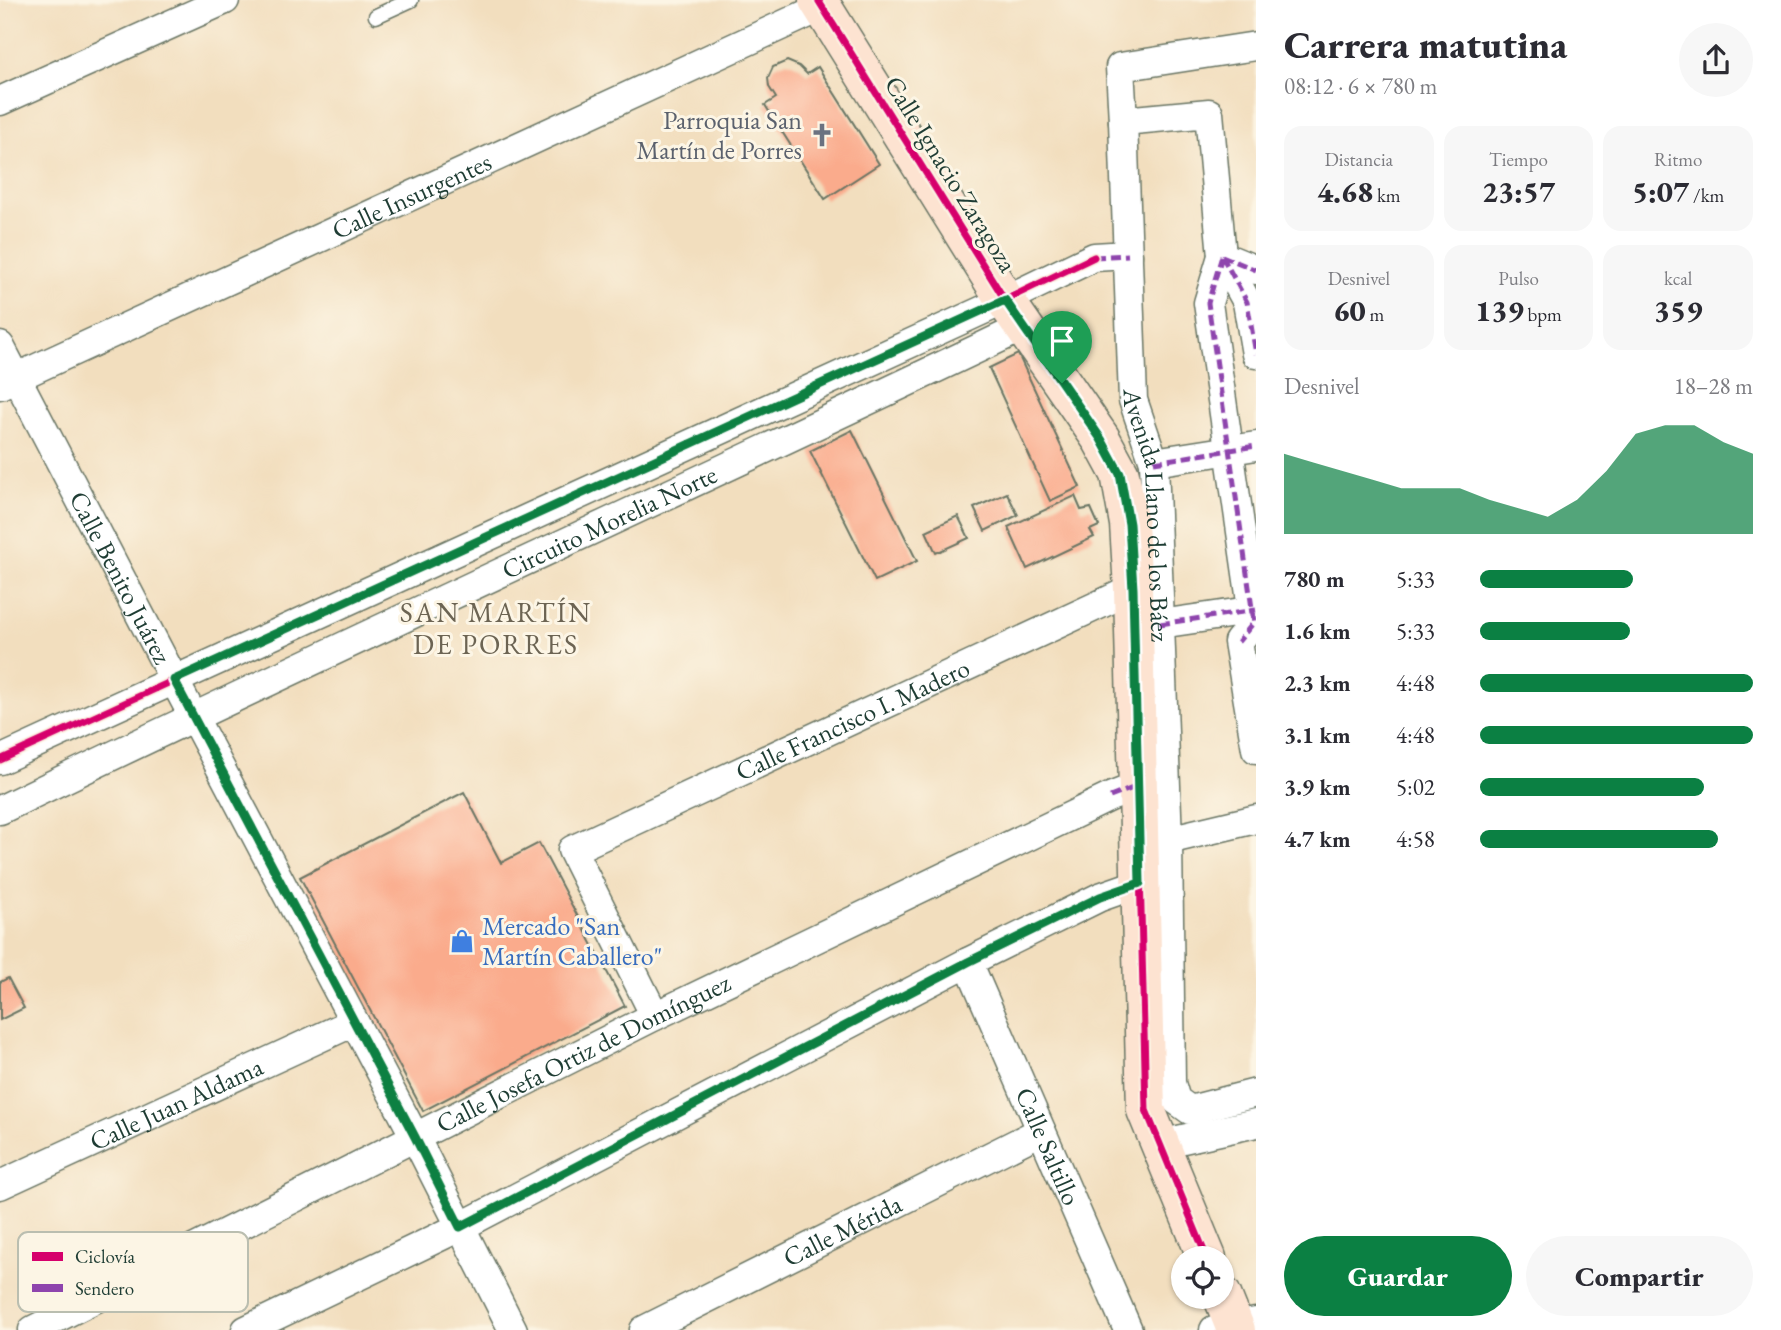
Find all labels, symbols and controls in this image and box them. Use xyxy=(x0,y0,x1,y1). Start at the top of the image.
text: Carrera matutina xyxy=(1284,20,1567,69)
button: share xyxy=(1679,23,1753,97)
street label: Calle Ignacio Zaragoza xyxy=(877,70,1025,279)
text: 08:12 · 6 × 780 m xyxy=(1284,71,1437,101)
place label: Parroquia San Martín de Porres xyxy=(636,103,802,167)
church icon: Parroquia San Martín de Porres xyxy=(808,121,836,149)
street label: Calle Insurgentes xyxy=(326,144,497,247)
text: Distancia xyxy=(1324,147,1393,172)
text: Tiempo xyxy=(1489,147,1548,172)
text: Ritmo xyxy=(1654,147,1702,172)
text: 4.68 xyxy=(1317,172,1373,211)
text: 23:57 xyxy=(1482,172,1555,211)
text: 5:07 xyxy=(1632,172,1689,211)
text: km xyxy=(1373,183,1401,208)
text: /km xyxy=(1689,183,1724,208)
text: Desnivel xyxy=(1328,266,1390,291)
text: Pulso xyxy=(1498,266,1539,291)
text: kcal xyxy=(1664,266,1692,291)
text: 60 xyxy=(1333,291,1366,330)
text: 139 xyxy=(1475,291,1524,330)
text: 359 xyxy=(1654,291,1702,330)
text: m xyxy=(1366,302,1384,327)
text: bpm xyxy=(1524,302,1562,327)
pin xyxy=(1032,311,1092,383)
icon: arrive xyxy=(1043,322,1081,360)
text: Desnivel xyxy=(1284,371,1360,401)
text: 18–28 m xyxy=(1674,371,1753,401)
street label: Avenida Llano de los Báez xyxy=(1116,387,1178,643)
street label: Circuito Morelia Norte xyxy=(496,457,722,587)
street label: Calle Benito Juárez xyxy=(62,485,180,670)
text: 780 m xyxy=(1284,564,1345,594)
text: 5:33 xyxy=(1396,564,1435,594)
district label: SAN MARTÍN DE PORRES xyxy=(400,594,592,662)
text: 1.6 km xyxy=(1284,616,1351,646)
text: 5:33 xyxy=(1396,616,1435,646)
street label: Calle Francisco I. Madero xyxy=(730,650,975,789)
text: 2.3 km xyxy=(1284,668,1351,698)
text: 4:48 xyxy=(1396,668,1435,698)
text: 3.1 km xyxy=(1284,720,1351,750)
text: 4:48 xyxy=(1396,720,1435,750)
text: 3.9 km xyxy=(1284,772,1351,802)
text: 5:02 xyxy=(1396,772,1435,802)
text: 4.7 km xyxy=(1284,824,1351,854)
text: 4:58 xyxy=(1396,824,1435,854)
place label: Mercado "San Martín Caballero" xyxy=(482,909,662,973)
shop icon: Mercado "San Martín Caballero" xyxy=(448,927,476,955)
street label: Calle Josefa Ortiz de Domínguez xyxy=(430,965,736,1141)
street label: Calle Juan Aldama xyxy=(84,1049,269,1158)
street label: Calle Saltillo xyxy=(1008,1082,1089,1211)
street label: Calle Mérida xyxy=(777,1186,908,1274)
legend xyxy=(18,1232,248,1312)
button: Guardar xyxy=(1284,1236,1512,1316)
button: Compartir xyxy=(1526,1236,1753,1316)
text: Ciclovía xyxy=(75,1244,136,1269)
map controls xyxy=(1171,1246,1234,1309)
button: locate xyxy=(1171,1246,1234,1309)
text: Sendero xyxy=(75,1276,134,1301)

